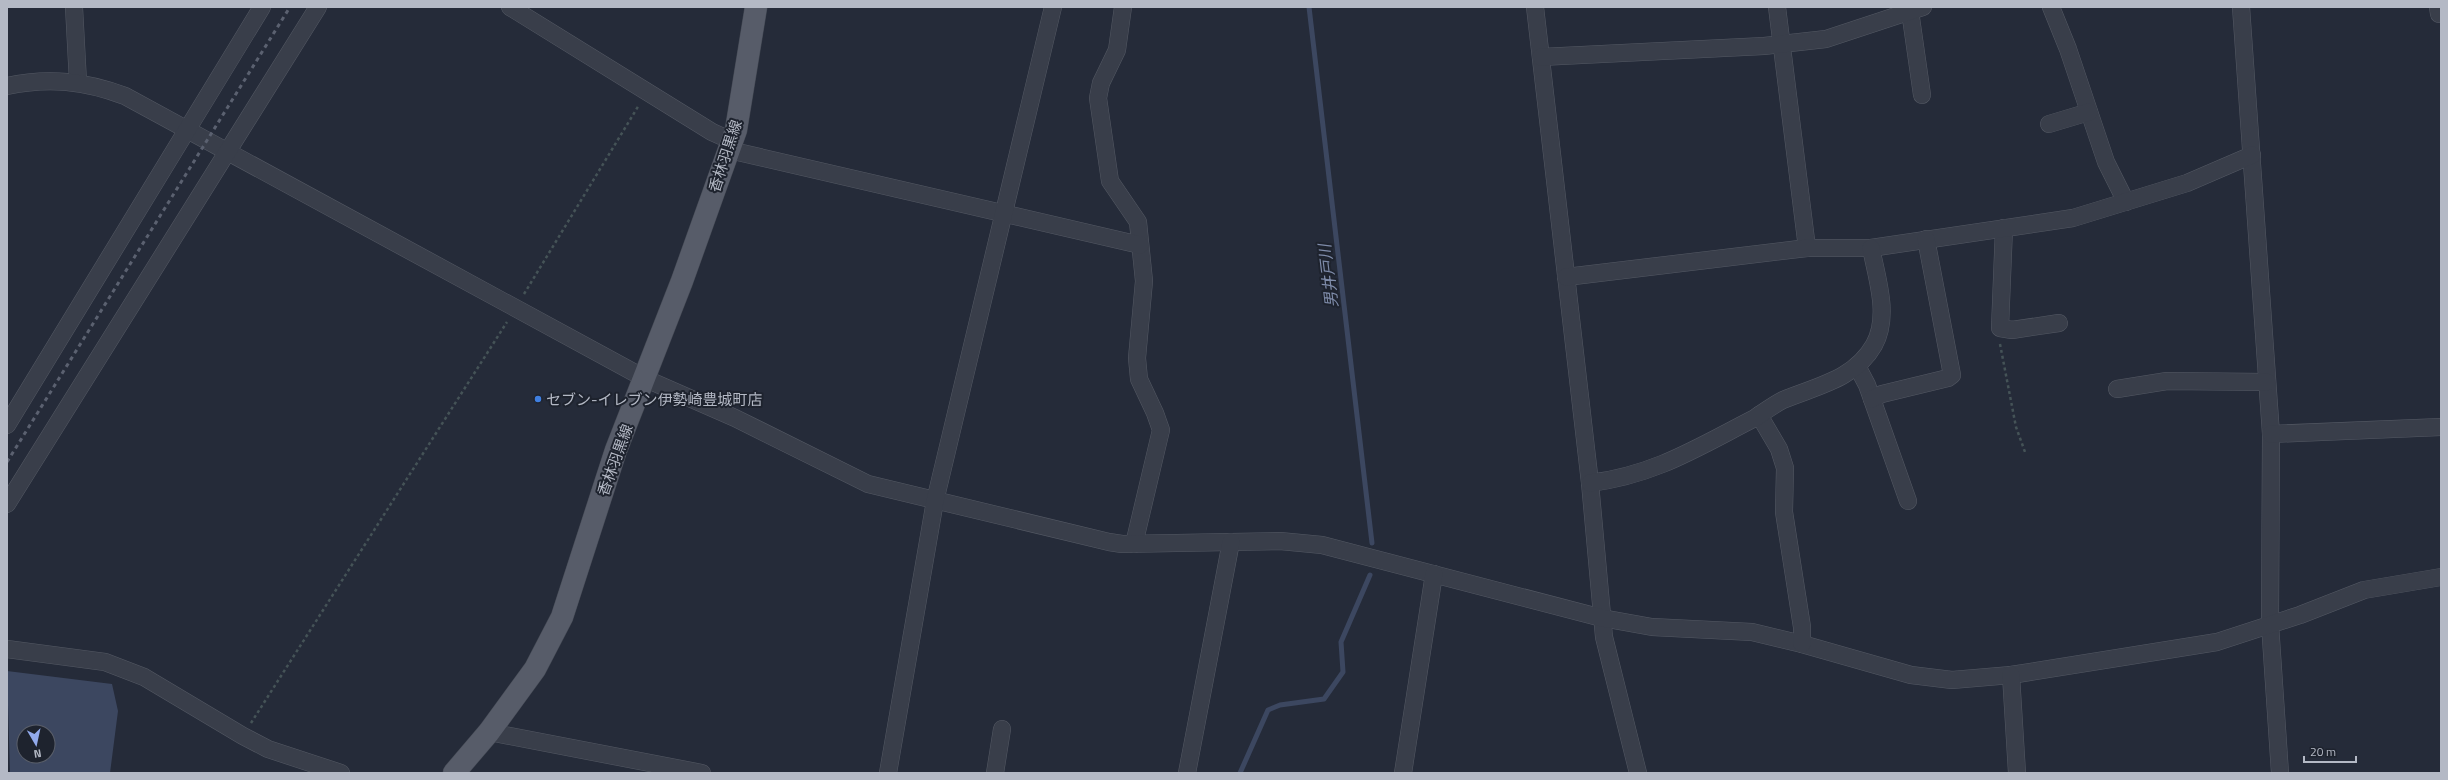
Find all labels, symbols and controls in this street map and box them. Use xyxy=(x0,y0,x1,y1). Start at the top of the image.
street label: 香林羽黒線 xyxy=(702,117,748,195)
water label: 男井戸川 xyxy=(1312,241,1344,309)
place label: セブン-イレブン伊勢崎豊城町店 xyxy=(546,388,763,411)
marker: セブン-イレブン伊勢崎豊城町店 xyxy=(533,394,543,404)
street label: 香林羽黒線 xyxy=(591,421,639,499)
north arrow xyxy=(16,724,56,764)
scale bar xyxy=(2304,738,2356,764)
text: 20 m xyxy=(2310,742,2336,761)
text: N xyxy=(33,745,43,762)

